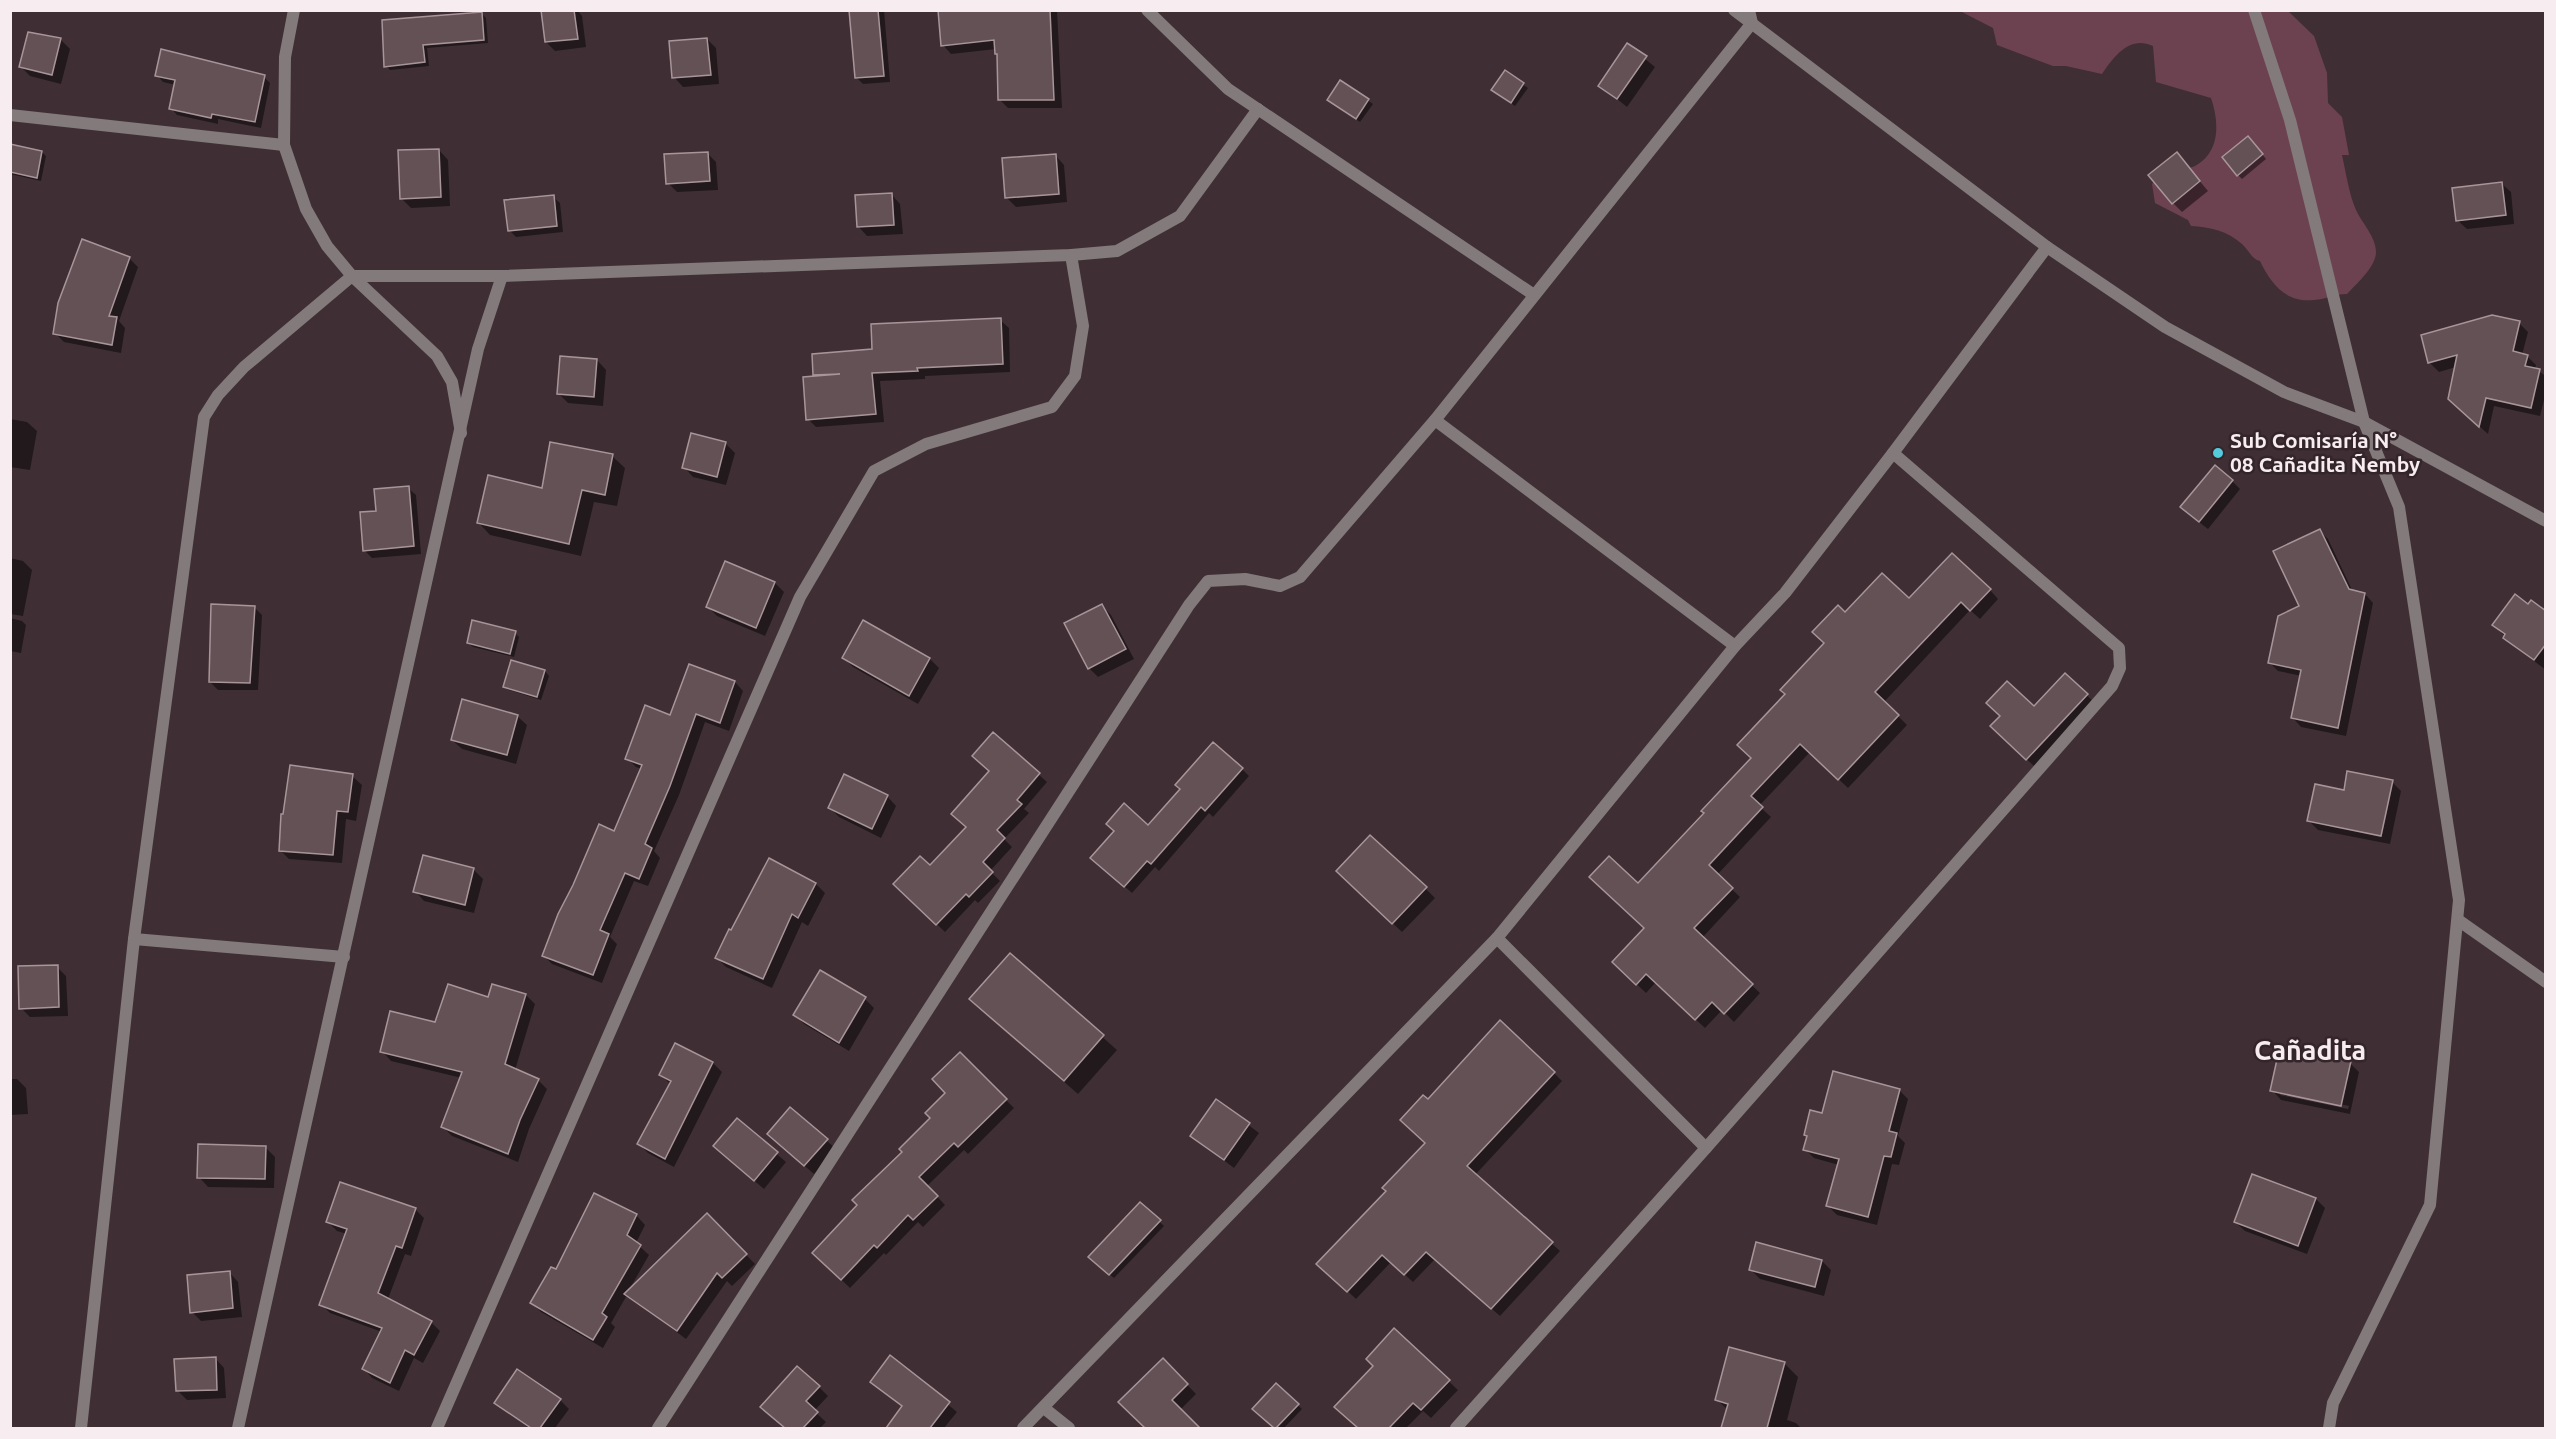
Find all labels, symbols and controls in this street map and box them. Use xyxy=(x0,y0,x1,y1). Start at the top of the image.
place label: Sub Comisaría N° 08 Cañadita Ñemby xyxy=(2230,428,2420,476)
marker: Sub Comisaría N° 08 Cañadita Ñemby xyxy=(2211,446,2225,460)
district label: Cañadita xyxy=(2254,1035,2366,1065)

